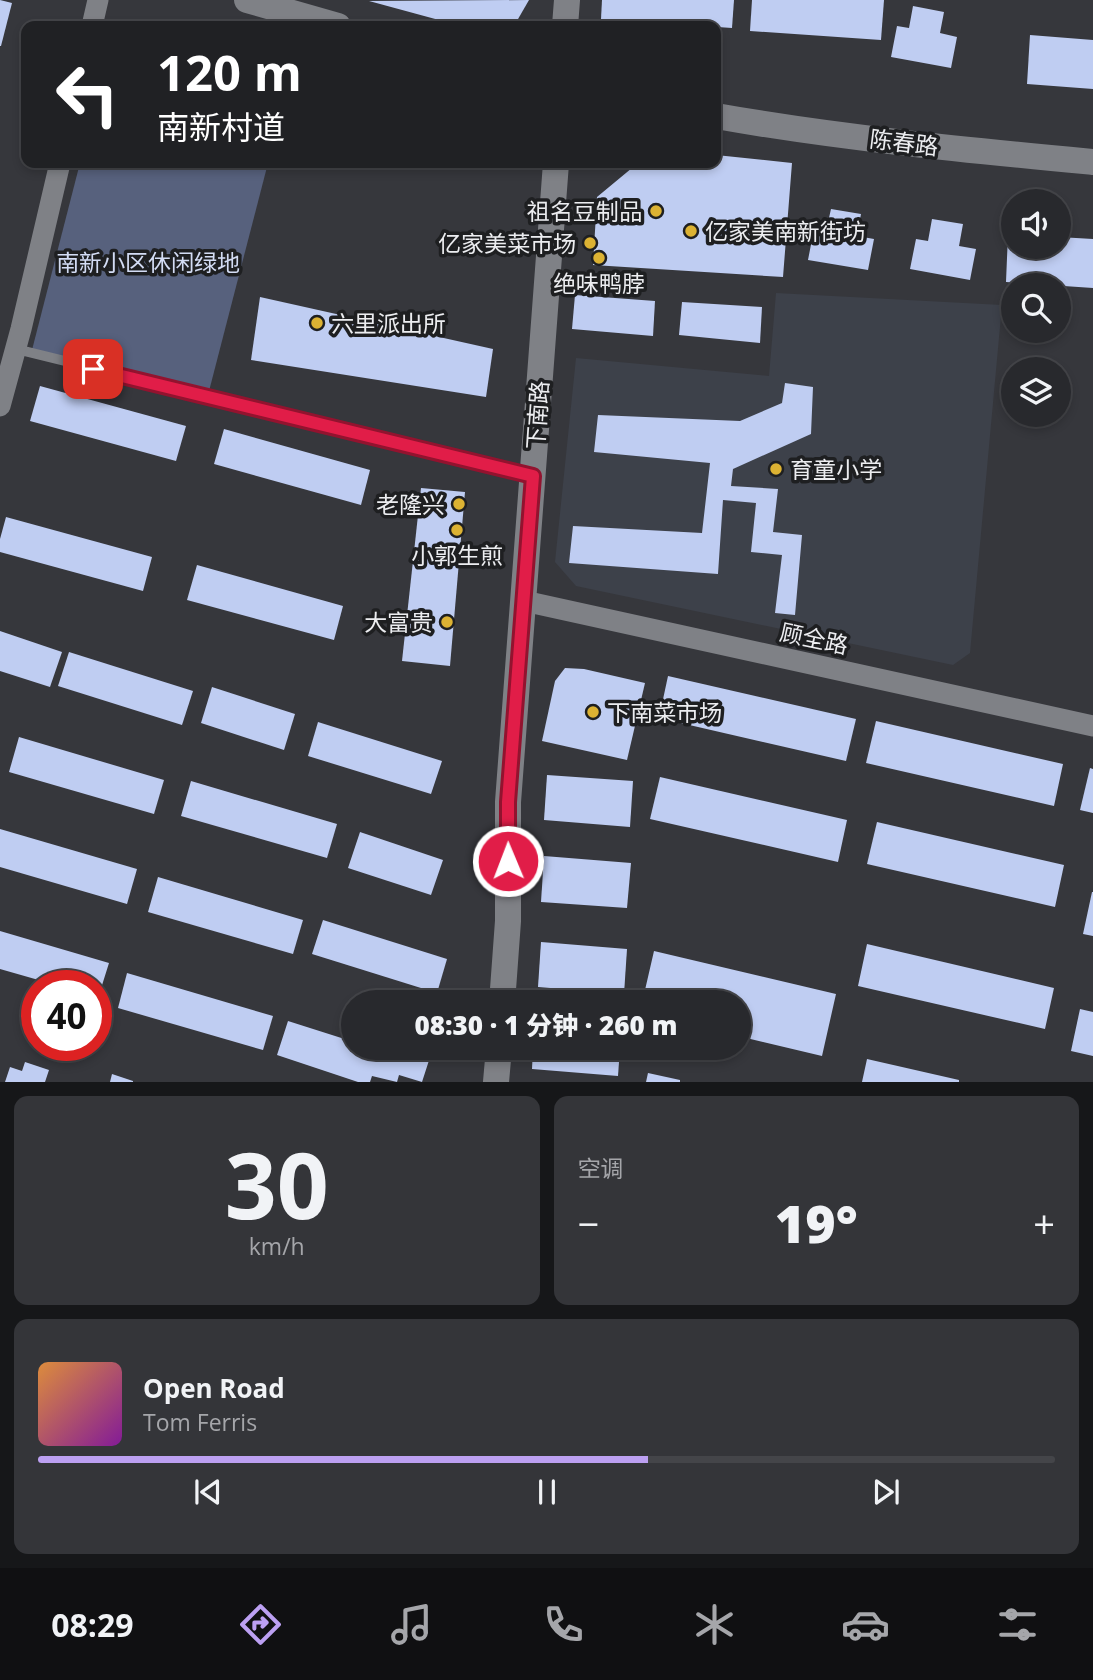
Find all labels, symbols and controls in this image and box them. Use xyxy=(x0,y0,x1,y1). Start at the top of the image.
text: 120 m xyxy=(157,39,302,105)
icon: left xyxy=(42,49,133,140)
text: 南新村道 xyxy=(157,105,285,148)
street label: 陈春路 xyxy=(868,122,940,162)
map controls xyxy=(1001,189,1071,427)
button: sound xyxy=(1001,189,1071,259)
place label: 祖名豆制品 xyxy=(527,195,642,227)
marker: 祖名豆制品 xyxy=(648,203,664,219)
place label: 亿家美南新街坊 xyxy=(705,215,866,247)
marker: 亿家美南新街坊 xyxy=(683,223,699,239)
place label: 亿家美菜市场 xyxy=(438,227,576,259)
marker: 亿家美菜市场 xyxy=(582,235,598,251)
park label: 南新小区休闲绿地 xyxy=(56,246,240,278)
marker: 绝味鸭脖 xyxy=(591,250,607,266)
place label: 绝味鸭脖 xyxy=(553,267,645,299)
button: search xyxy=(1001,273,1071,343)
place label: 六里派出所 xyxy=(331,307,446,339)
marker: 六里派出所 xyxy=(309,315,325,331)
pin xyxy=(63,339,123,399)
icon: arrive xyxy=(74,350,112,388)
button: layers xyxy=(1001,357,1071,427)
street label: 下南路 xyxy=(519,379,555,451)
place label: 育童小学 xyxy=(790,453,882,485)
marker: 育童小学 xyxy=(768,461,784,477)
place label: 老隆兴 xyxy=(376,488,445,520)
marker: 老隆兴 xyxy=(451,496,467,512)
marker: 小郭生煎 xyxy=(449,522,465,538)
place label: 小郭生煎 xyxy=(411,539,503,571)
place label: 大富贵 xyxy=(364,606,433,638)
marker: 大富贵 xyxy=(439,614,455,630)
street label: 顾全路 xyxy=(777,615,851,661)
place label: 下南菜市场 xyxy=(607,696,722,728)
marker: 下南菜市场 xyxy=(585,704,601,720)
position arrow xyxy=(471,824,545,898)
speed limit sign: 40 xyxy=(21,970,112,1061)
text: 08:30 · 1 分钟 · 260 m xyxy=(415,1007,677,1043)
text: 30 xyxy=(225,1122,329,1246)
text: 空调 xyxy=(578,1152,624,1184)
text: 19° xyxy=(775,1187,858,1258)
text: − xyxy=(578,1197,599,1249)
text: + xyxy=(1033,1197,1055,1249)
text: km/h xyxy=(249,1230,305,1262)
text: Open Road xyxy=(143,1370,285,1406)
text: Tom Ferris xyxy=(143,1406,257,1438)
icon: previous xyxy=(189,1473,227,1511)
icon: pause xyxy=(528,1473,566,1511)
icon: next xyxy=(867,1473,905,1511)
icon: directions xyxy=(236,1600,285,1649)
icon: music xyxy=(387,1600,436,1649)
icon: phone xyxy=(539,1600,588,1649)
icon: climate xyxy=(690,1600,739,1649)
icon: car xyxy=(841,1600,890,1649)
icon: filters xyxy=(993,1600,1042,1649)
text: 08:29 xyxy=(51,1603,134,1646)

